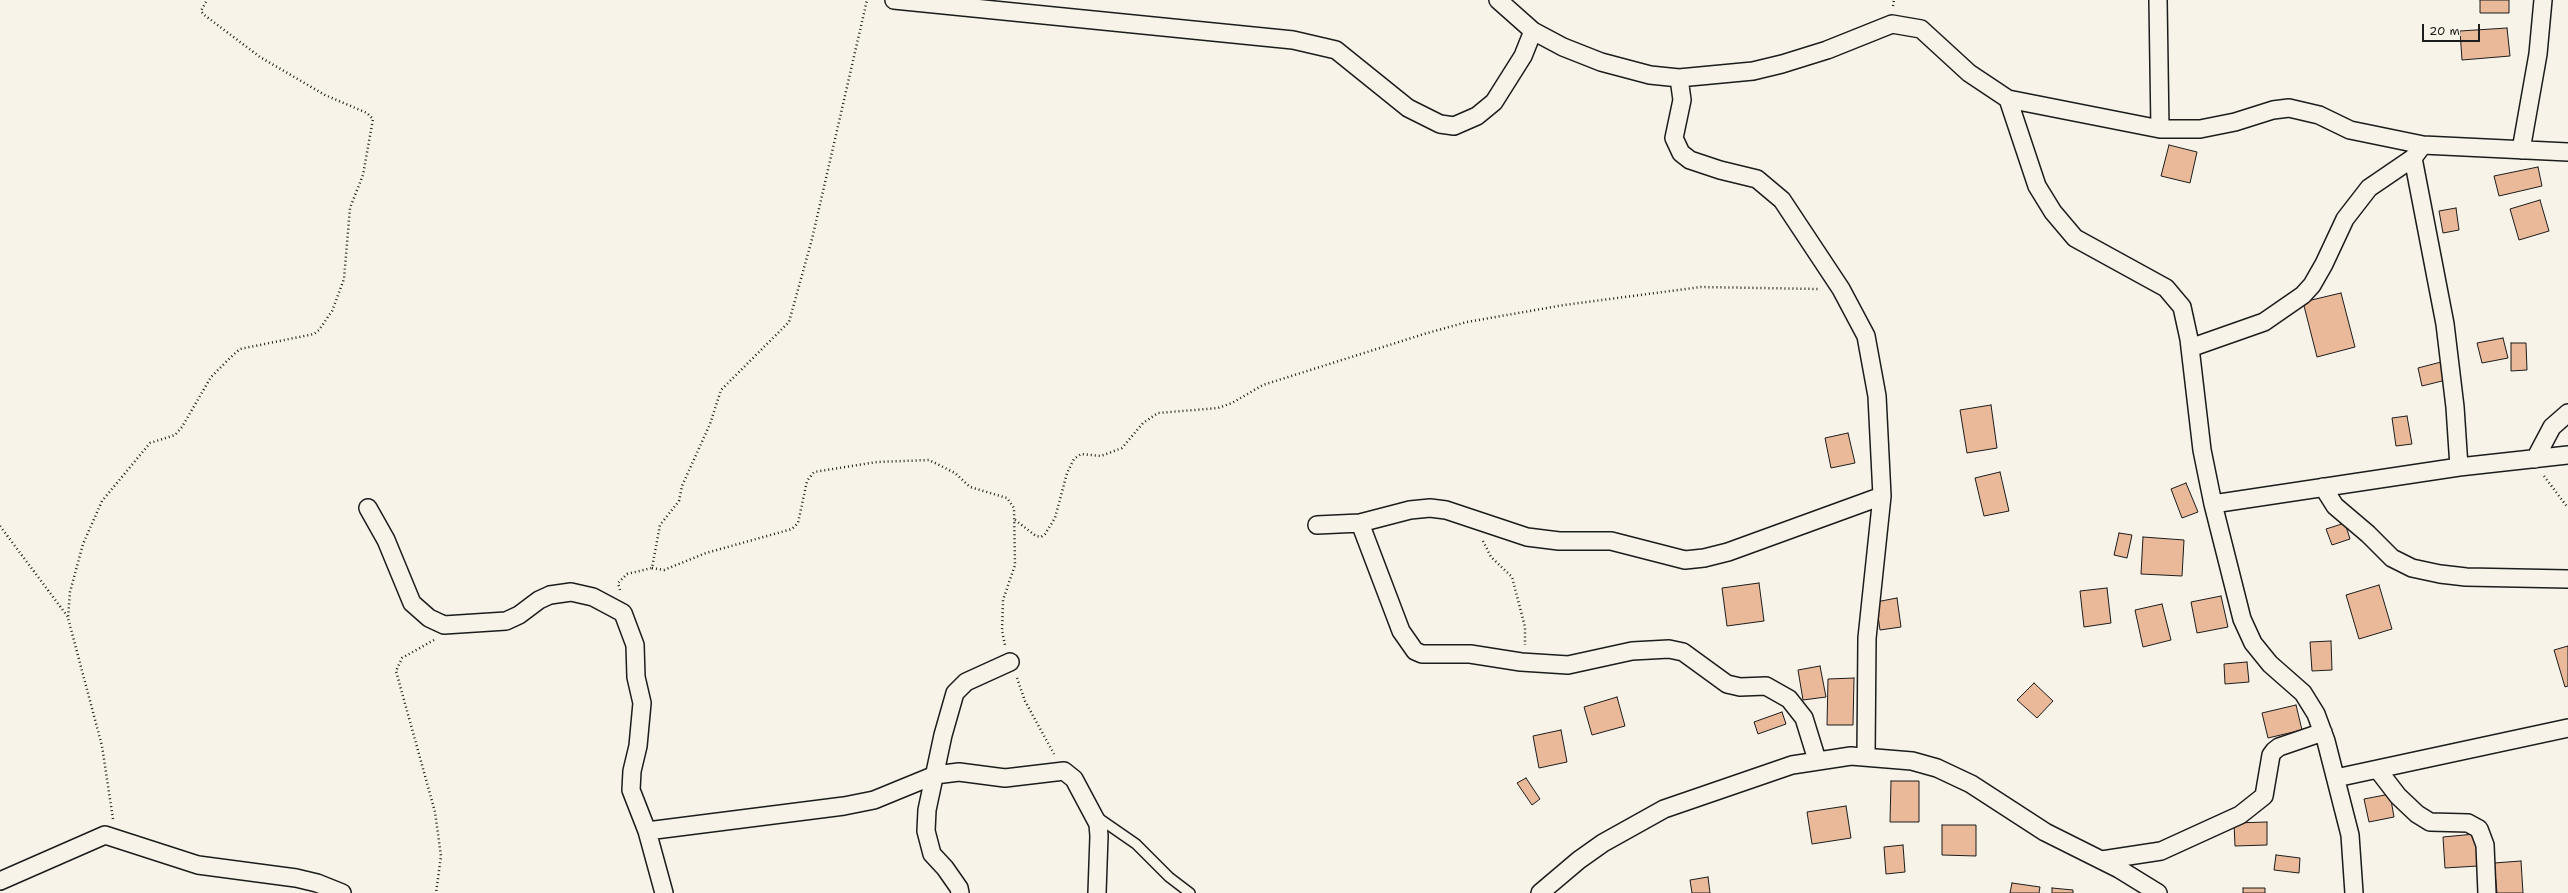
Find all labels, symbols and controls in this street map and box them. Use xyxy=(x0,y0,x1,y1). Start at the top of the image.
scale bar xyxy=(2424,16,2482,42)
text: 20 m xyxy=(2429,23,2460,39)

